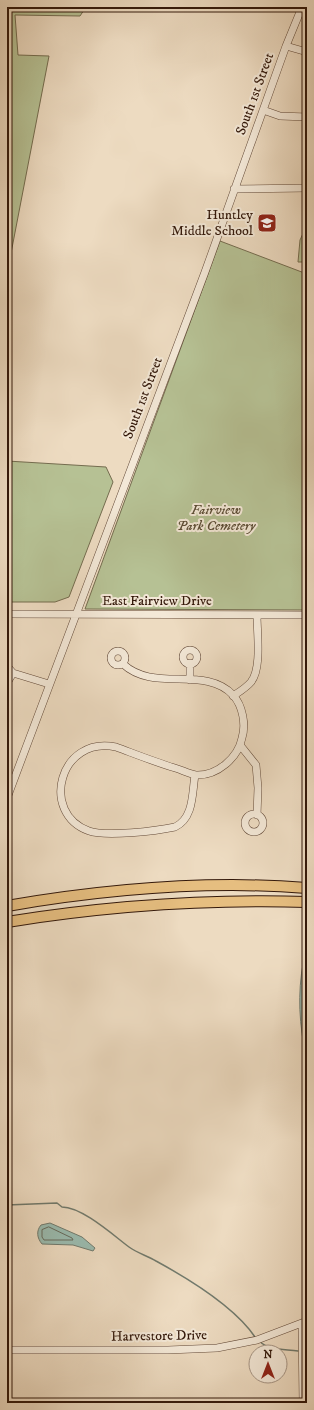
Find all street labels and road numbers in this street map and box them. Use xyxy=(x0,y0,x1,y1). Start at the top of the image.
street label: South 1st Street xyxy=(232,50,278,138)
street label: South 1st Street xyxy=(119,354,167,441)
street label: East Fairview Drive xyxy=(102,592,212,610)
street label: Harvestore Drive xyxy=(111,1326,207,1346)

